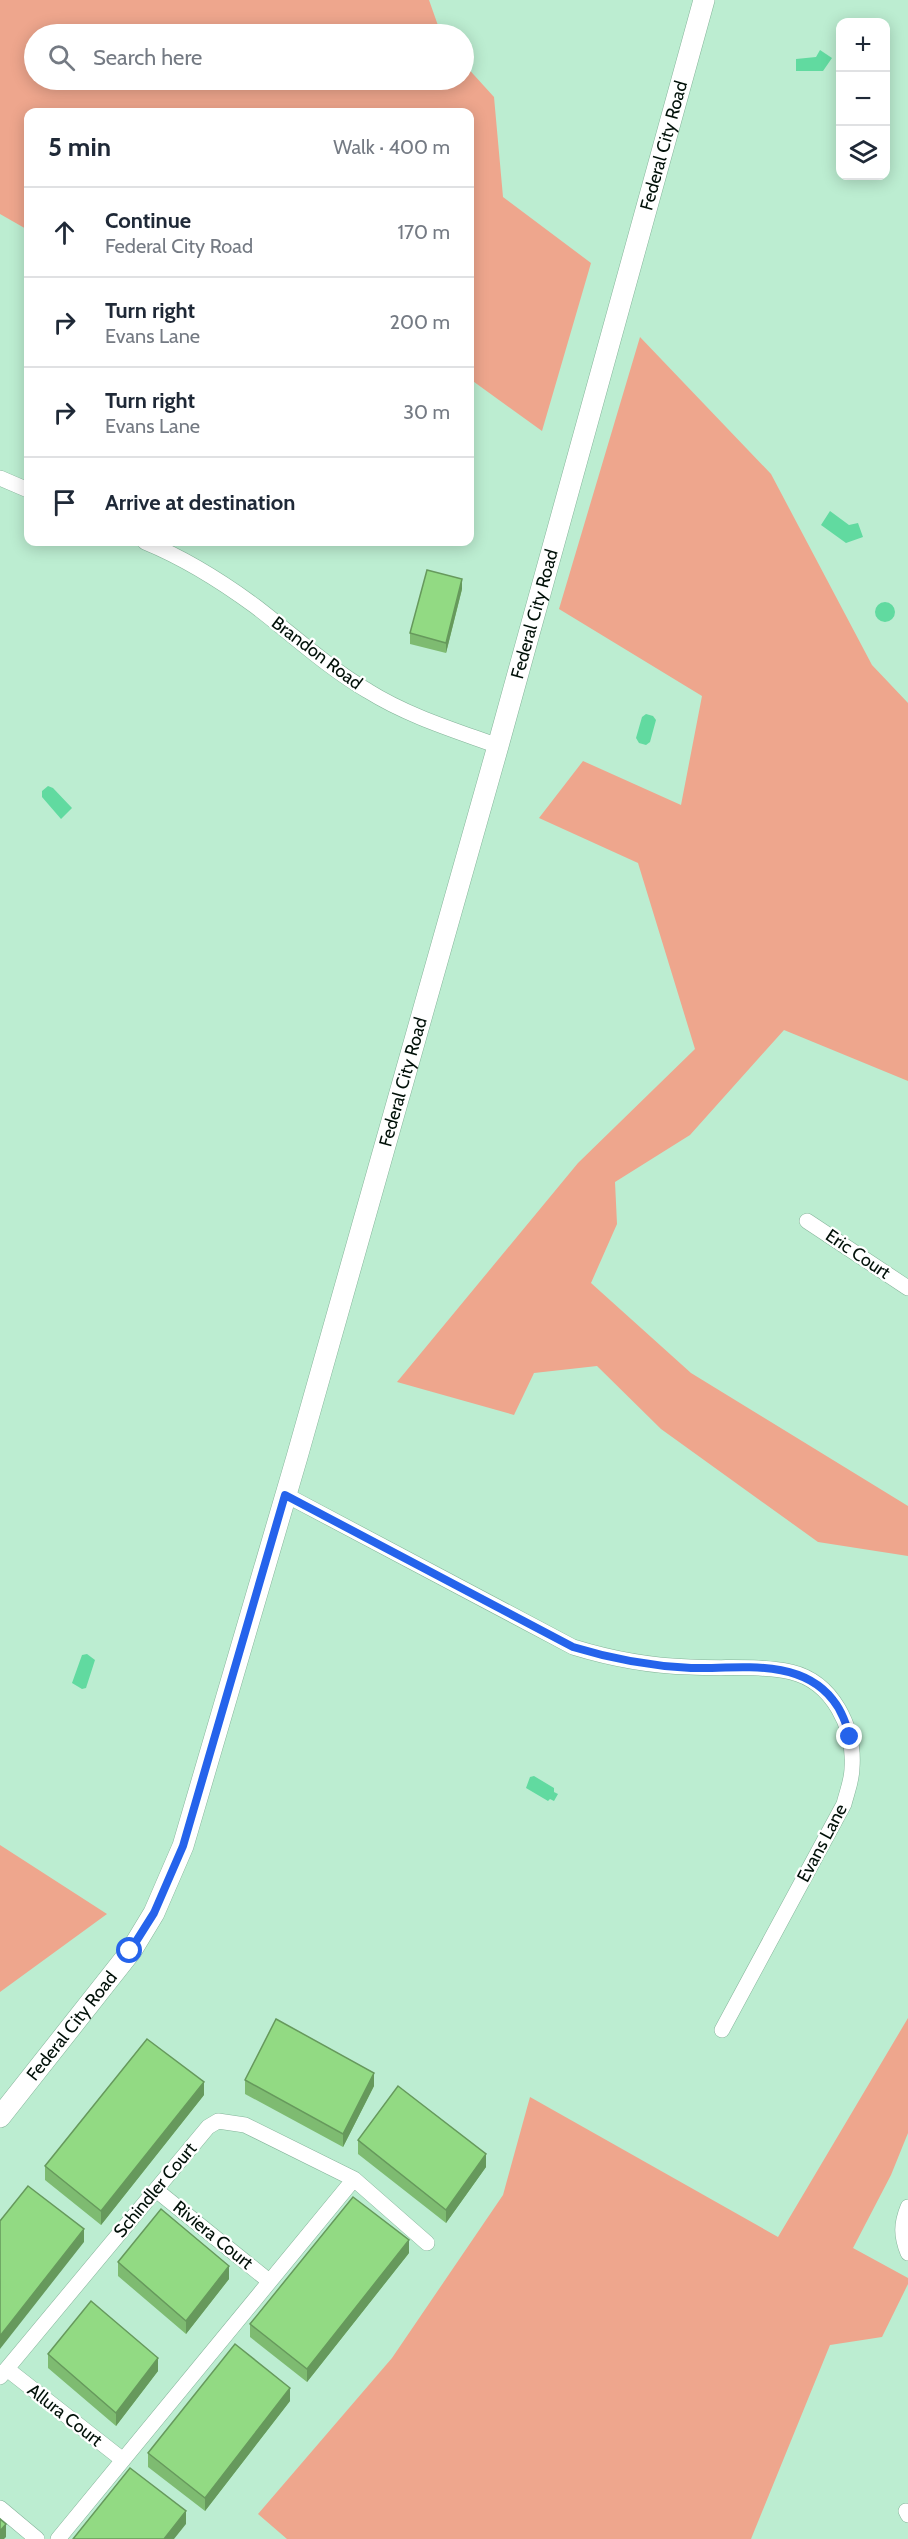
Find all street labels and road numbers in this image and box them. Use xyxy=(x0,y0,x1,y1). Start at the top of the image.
street label: Federal City Road xyxy=(635,78,692,213)
street label: Federal City Road xyxy=(506,547,563,681)
street label: Brandon Road xyxy=(267,612,367,694)
street label: Federal City Road xyxy=(374,1015,432,1149)
street label: Eric Court xyxy=(821,1224,895,1284)
street label: Evans Lane xyxy=(792,1800,852,1886)
street label: Federal City Road xyxy=(22,1967,122,2085)
street label: Schindler Court xyxy=(109,2138,201,2242)
street label: Riviera Court xyxy=(169,2196,257,2274)
street label: Allura Court xyxy=(23,2379,107,2451)

